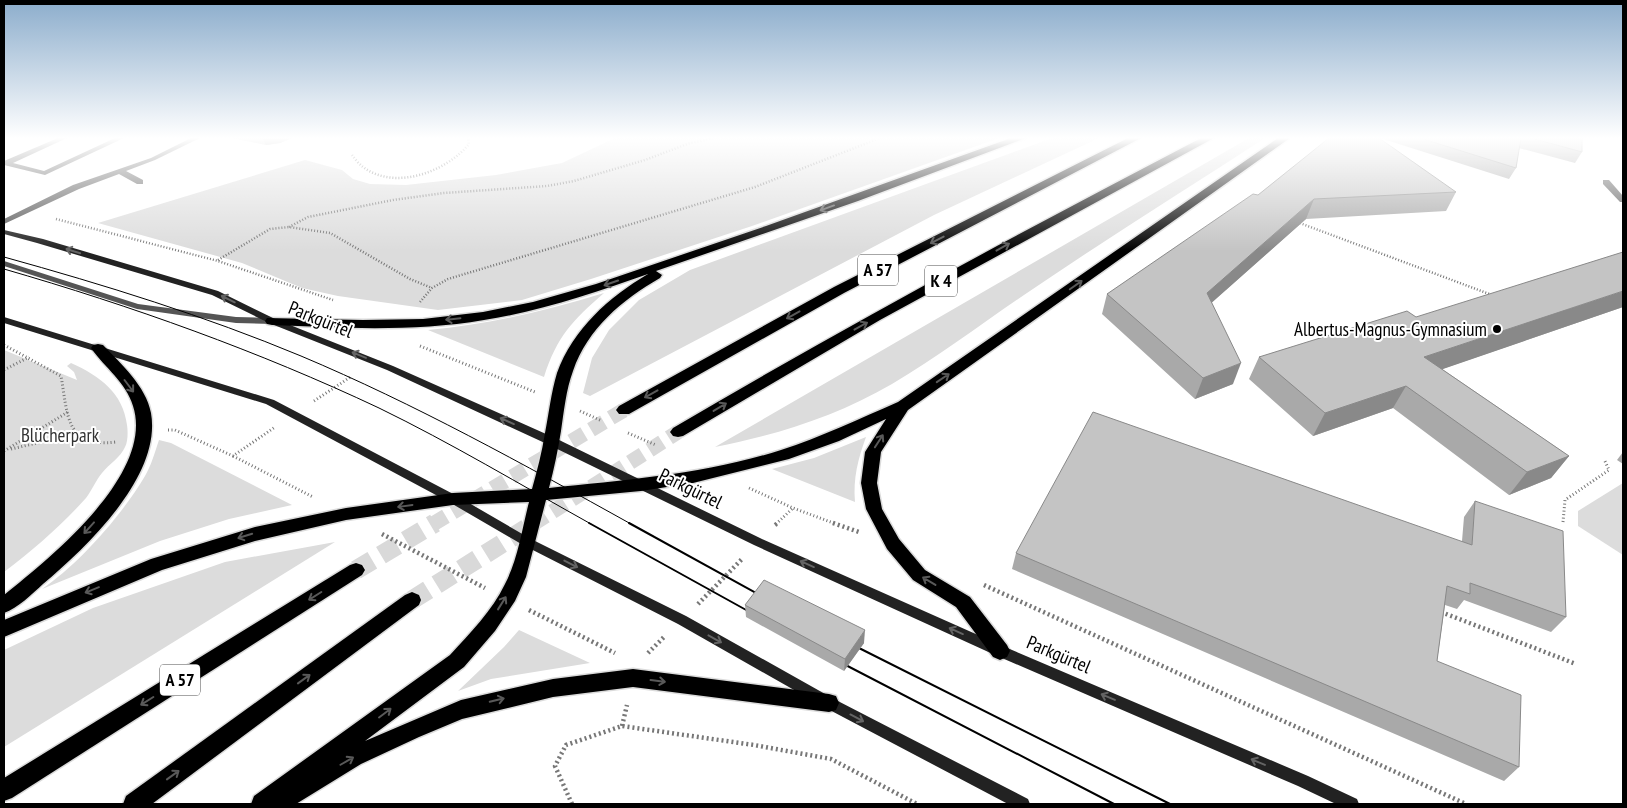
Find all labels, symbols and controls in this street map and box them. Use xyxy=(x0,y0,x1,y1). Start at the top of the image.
one-way arrow xyxy=(820,204,836,213)
one-way arrow xyxy=(930,236,945,245)
one-way arrow xyxy=(995,242,1010,251)
one-way arrow xyxy=(65,245,81,255)
road number: A 57 xyxy=(858,254,898,286)
road number: K 4 xyxy=(925,266,957,296)
one-way arrow xyxy=(603,278,619,288)
one-way arrow xyxy=(1069,280,1083,290)
one-way arrow xyxy=(221,294,236,304)
street label: Parkgürtel xyxy=(285,295,357,343)
one-way arrow xyxy=(786,310,801,320)
one-way arrow xyxy=(445,314,461,324)
place label: Albertus-Magnus-Gymnasium xyxy=(1294,317,1487,341)
one-way arrow xyxy=(853,320,867,330)
marker: Albertus-Magnus-Gymnasium xyxy=(1491,323,1503,335)
one-way arrow xyxy=(352,350,367,359)
one-way arrow xyxy=(936,373,950,383)
one-way arrow xyxy=(124,379,134,393)
one-way arrow xyxy=(644,389,659,399)
one-way arrow xyxy=(712,401,726,411)
one-way arrow xyxy=(500,416,515,425)
park label: Blücherpark xyxy=(21,423,100,447)
one-way arrow xyxy=(875,435,885,449)
street label: Parkgürtel xyxy=(655,462,727,514)
one-way arrow xyxy=(397,501,413,511)
one-way arrow xyxy=(84,521,95,534)
one-way arrow xyxy=(238,532,254,542)
one-way arrow xyxy=(800,559,815,569)
one-way arrow xyxy=(563,560,578,569)
one-way arrow xyxy=(922,576,936,586)
one-way arrow xyxy=(85,586,100,595)
one-way arrow xyxy=(308,591,322,601)
one-way arrow xyxy=(497,596,507,610)
one-way arrow xyxy=(949,625,964,635)
street label: Parkgürtel xyxy=(1023,630,1095,678)
one-way arrow xyxy=(708,634,723,644)
road number: A 57 xyxy=(160,664,200,696)
one-way arrow xyxy=(297,674,310,685)
one-way arrow xyxy=(649,676,665,686)
one-way arrow xyxy=(1101,692,1116,701)
one-way arrow xyxy=(140,695,154,706)
one-way arrow xyxy=(489,695,505,704)
one-way arrow xyxy=(378,707,391,718)
one-way arrow xyxy=(850,713,865,723)
one-way arrow xyxy=(340,755,354,765)
one-way arrow xyxy=(1251,756,1266,766)
one-way arrow xyxy=(166,770,179,781)

